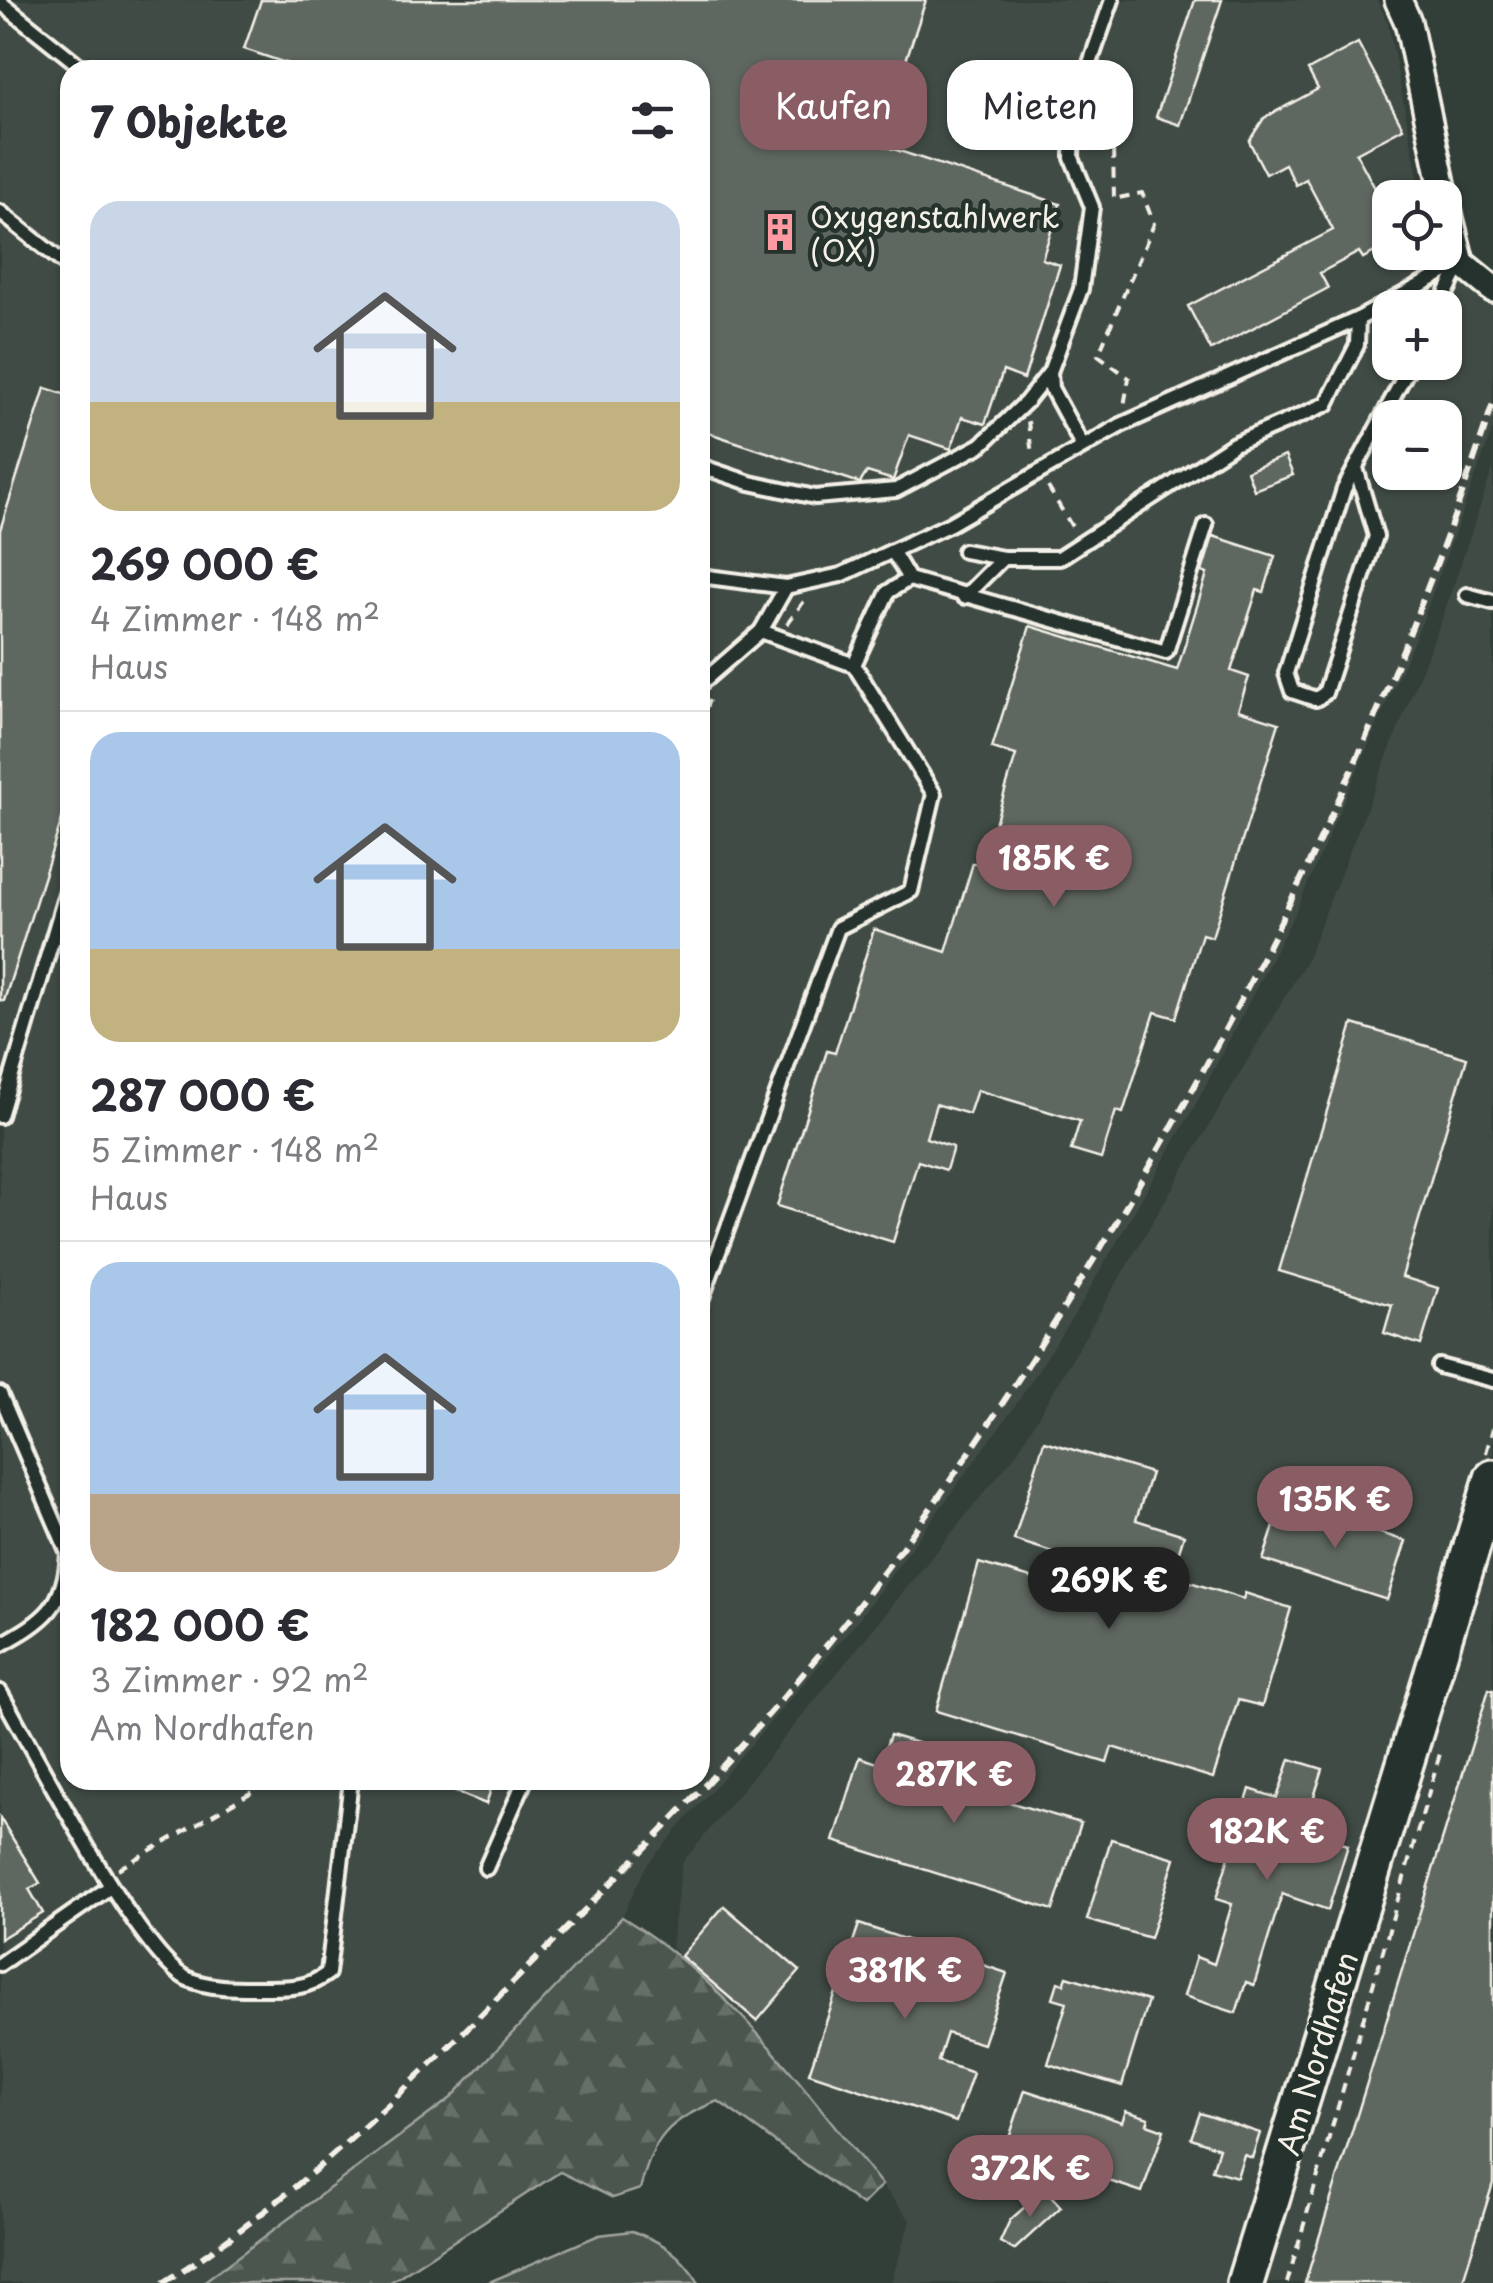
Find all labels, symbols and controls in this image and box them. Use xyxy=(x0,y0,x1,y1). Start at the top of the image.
chip: Kaufen xyxy=(740,60,927,150)
chip: Mieten xyxy=(947,60,1133,150)
text: 7 Objekte xyxy=(90,89,288,152)
icon: filters xyxy=(625,93,680,148)
map controls xyxy=(1372,180,1462,490)
button: locate xyxy=(1372,180,1462,270)
place label: Oxygenstahlwerk (OX) xyxy=(810,193,1059,272)
building icon: Oxygenstahlwerk (OX) xyxy=(759,211,801,253)
icon: home xyxy=(295,266,475,446)
button: + xyxy=(1372,290,1462,380)
button: − xyxy=(1372,400,1462,490)
text: 269 000 € xyxy=(90,531,319,594)
text: 4 Zimmer · 148 m² xyxy=(90,594,380,642)
text: Haus xyxy=(90,642,168,690)
icon: home xyxy=(295,797,475,977)
pin: 185K € xyxy=(973,825,1135,910)
text: 185K € xyxy=(998,833,1110,881)
text: 287 000 € xyxy=(90,1062,316,1125)
text: 5 Zimmer · 148 m² xyxy=(90,1125,379,1173)
text: Haus xyxy=(90,1173,168,1221)
icon: home xyxy=(295,1327,475,1507)
pin: 135K € xyxy=(1254,1466,1416,1551)
text: 135K € xyxy=(1279,1474,1391,1522)
pin: 269K € xyxy=(1028,1547,1190,1632)
text: 269K € xyxy=(1050,1555,1168,1603)
text: 182 000 € xyxy=(90,1592,310,1655)
text: 3 Zimmer · 92 m² xyxy=(90,1655,369,1703)
text: Am Nordhafen xyxy=(90,1703,314,1751)
pin: 287K € xyxy=(873,1741,1035,1826)
text: 287K € xyxy=(895,1749,1013,1797)
pin: 182K € xyxy=(1186,1798,1348,1883)
text: 182K € xyxy=(1209,1806,1325,1854)
pin: 381K € xyxy=(824,1937,986,2022)
text: 381K € xyxy=(848,1945,962,1993)
street label: Am Nordhafen xyxy=(1264,1946,1368,2160)
pin: 372K € xyxy=(949,2135,1111,2220)
text: 372K € xyxy=(969,2143,1091,2191)

